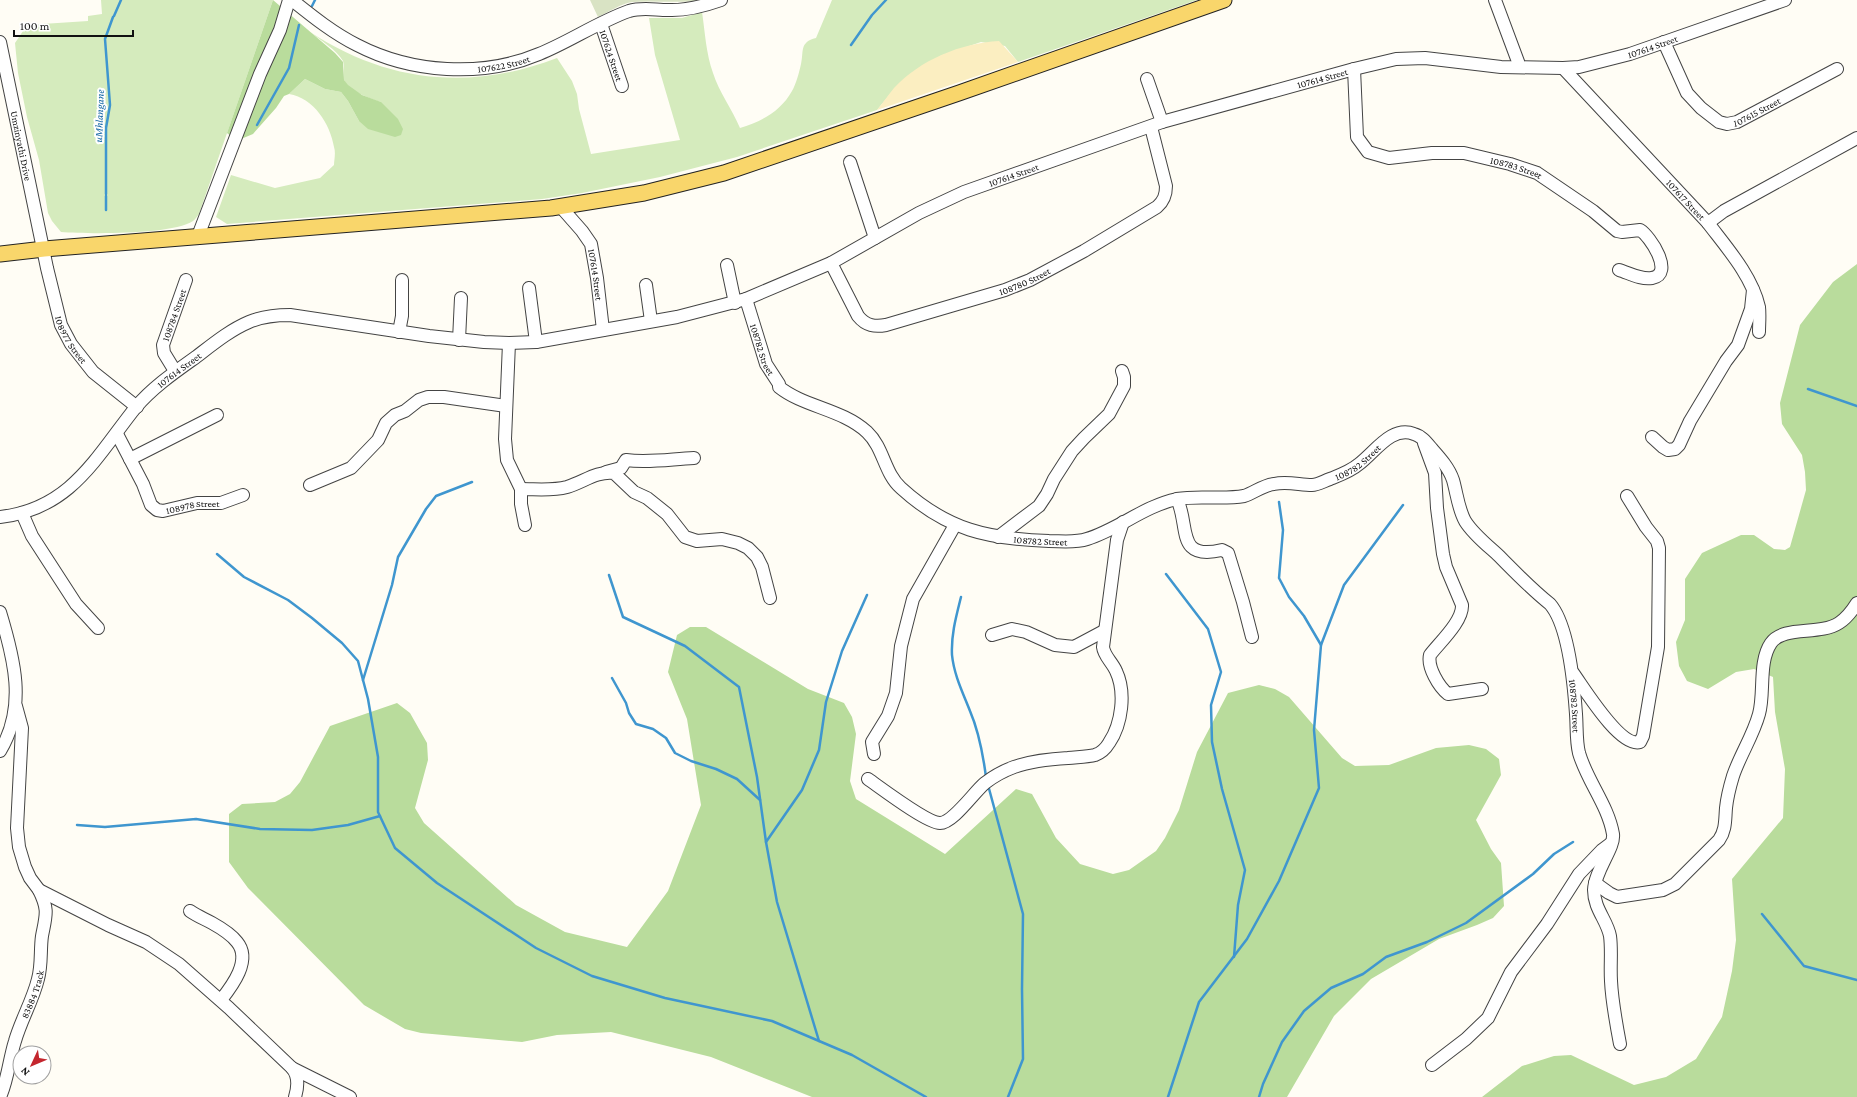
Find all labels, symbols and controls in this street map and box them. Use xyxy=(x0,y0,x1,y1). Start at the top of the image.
scale bar xyxy=(14,12,133,38)
text: 100 m xyxy=(20,19,50,33)
street label: 107624 Street xyxy=(598,28,626,83)
street label: 107614 Street xyxy=(1626,32,1680,60)
street label: 107622 Street xyxy=(477,52,532,74)
street label: 107614 Street xyxy=(1296,65,1350,90)
water label: uMhlangane xyxy=(92,88,107,143)
street label: 107615 Street xyxy=(1732,94,1783,128)
street label: Umzinyathi Drive xyxy=(9,110,34,182)
street label: 108783 Street xyxy=(1489,154,1545,181)
street label: 107614 Street xyxy=(987,160,1040,188)
street label: 107617 Street xyxy=(1664,177,1708,223)
street label: 107614 Street xyxy=(586,248,605,302)
street label: 108780 Street xyxy=(998,264,1052,297)
street label: 108784 Street xyxy=(159,287,188,342)
street label: 108977 Street xyxy=(53,315,90,366)
street label: 108782 Street xyxy=(748,322,778,378)
street label: 107614 Street xyxy=(154,349,204,390)
street label: 108782 Street xyxy=(1333,441,1383,482)
street label: 108978 Street xyxy=(165,498,220,516)
street label: 108782 Street xyxy=(1013,533,1068,547)
street label: 108782 Street xyxy=(1567,679,1582,734)
street label: 83884 Track xyxy=(19,969,45,1020)
north arrow xyxy=(12,1045,52,1085)
text: N xyxy=(18,1065,32,1079)

